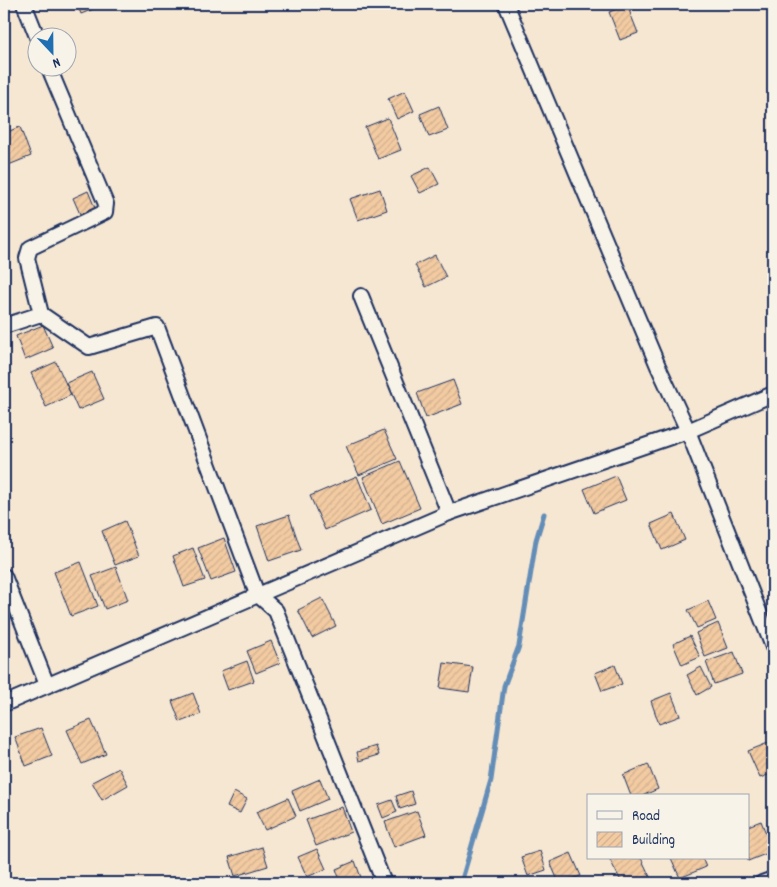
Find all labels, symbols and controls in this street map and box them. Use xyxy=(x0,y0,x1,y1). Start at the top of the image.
north arrow xyxy=(28,28,78,78)
text: N xyxy=(49,52,63,73)
legend xyxy=(587,794,750,860)
text: Road xyxy=(632,806,660,828)
text: Building xyxy=(632,830,675,852)

